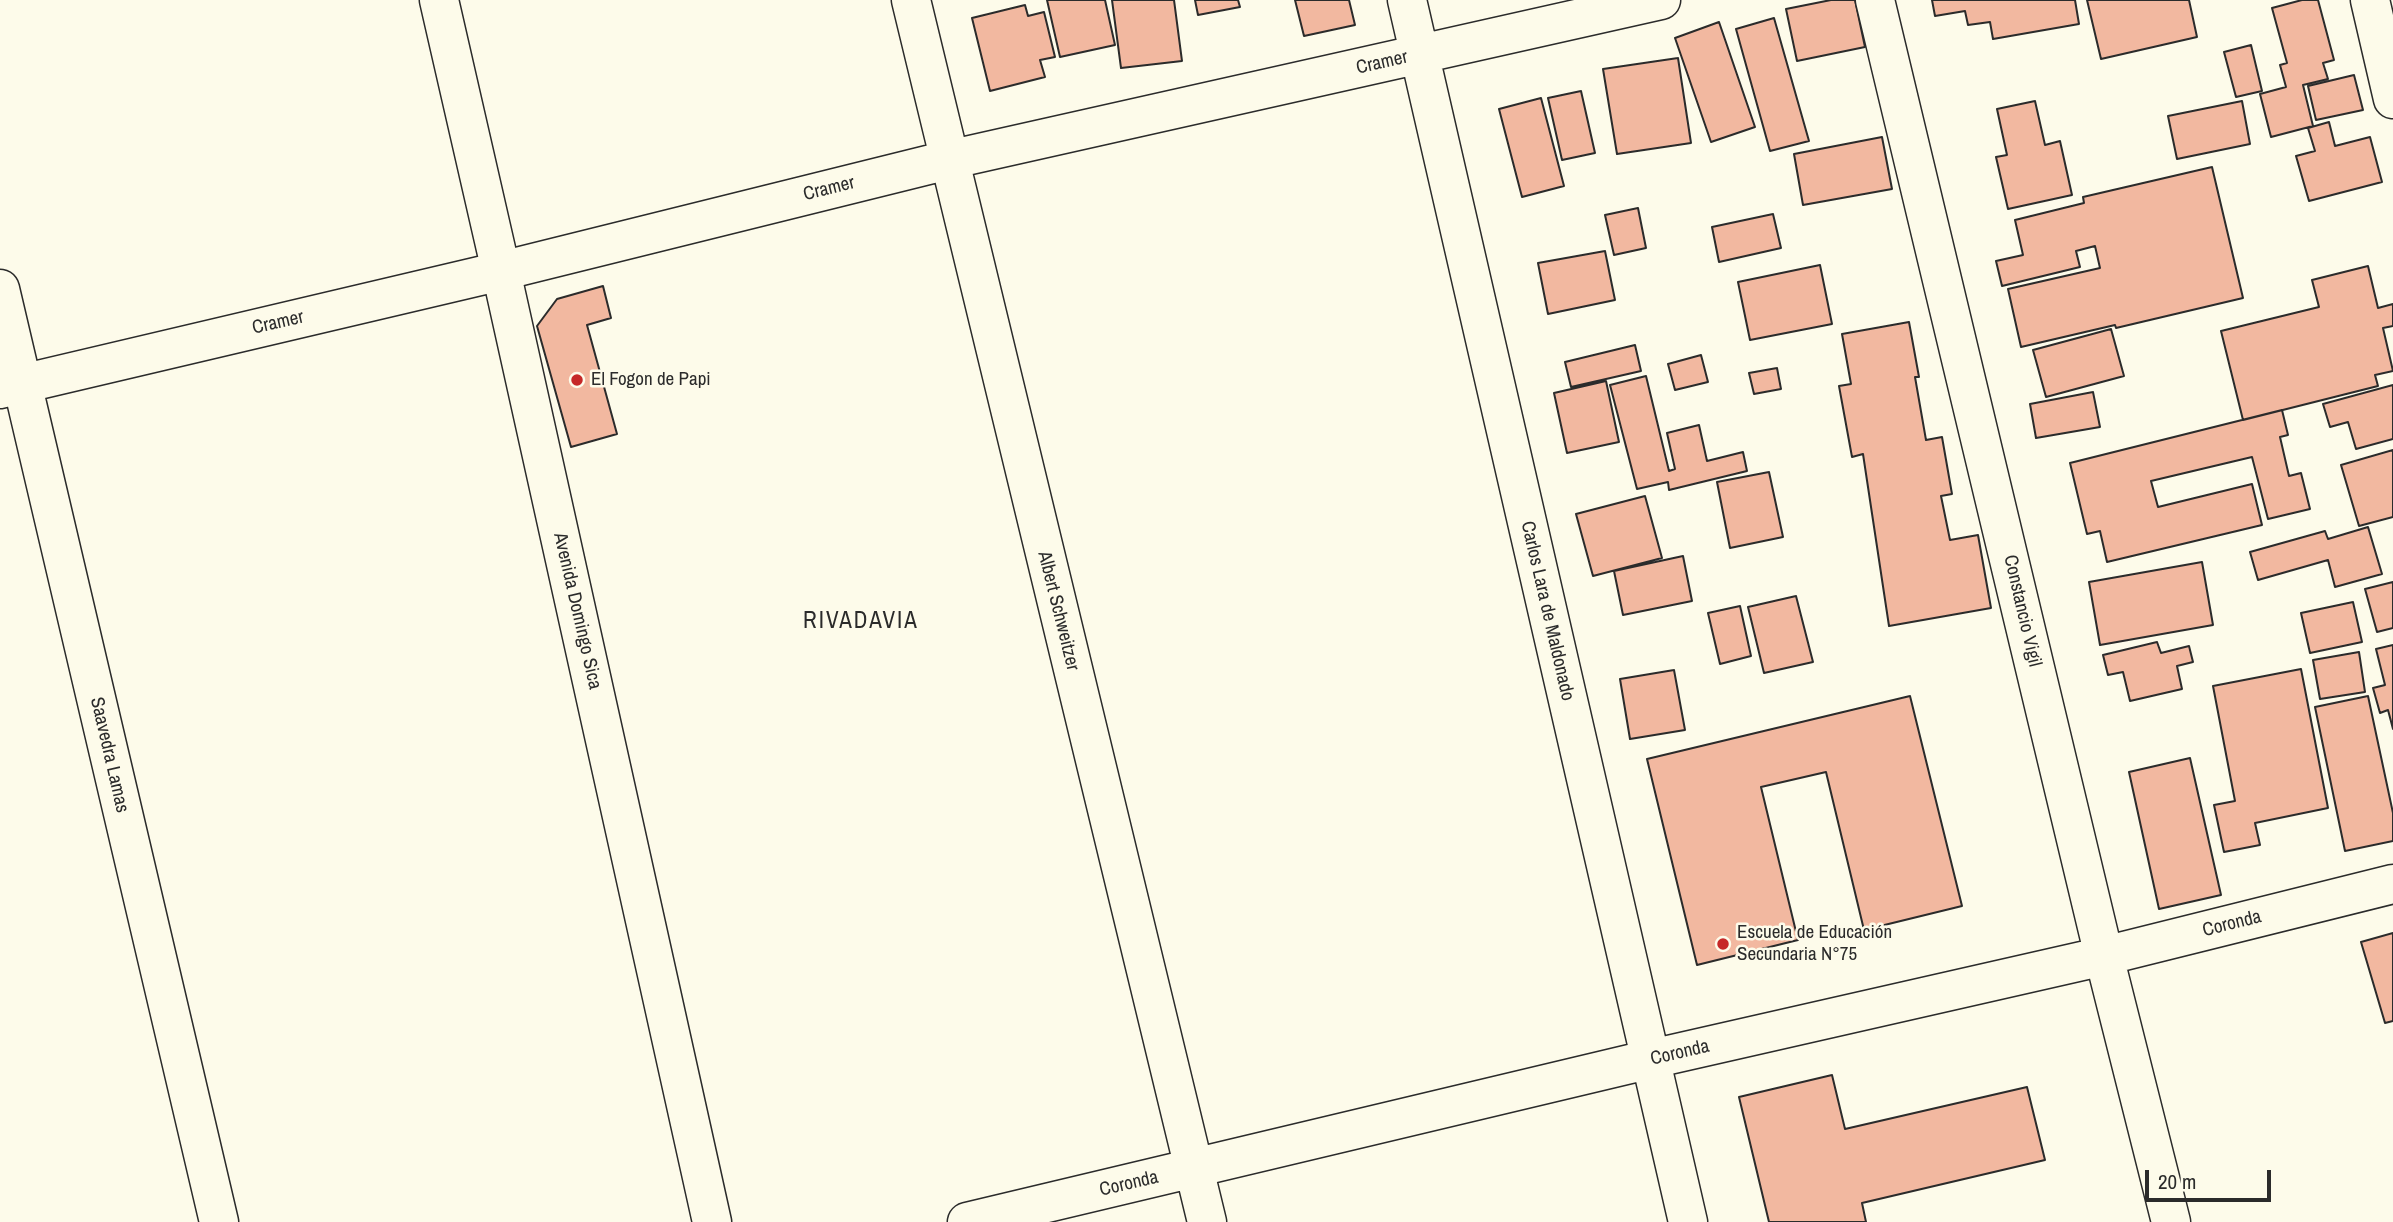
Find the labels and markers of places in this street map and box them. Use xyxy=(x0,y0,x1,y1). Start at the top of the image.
place label: El Fogon de Papi xyxy=(591,369,711,391)
marker: El Fogon de Papi xyxy=(569,372,585,388)
place label: Escuela de Educación Secundaria N°75 xyxy=(1737,922,1892,966)
marker: Escuela de Educación Secundaria N°75 xyxy=(1715,936,1731,952)

